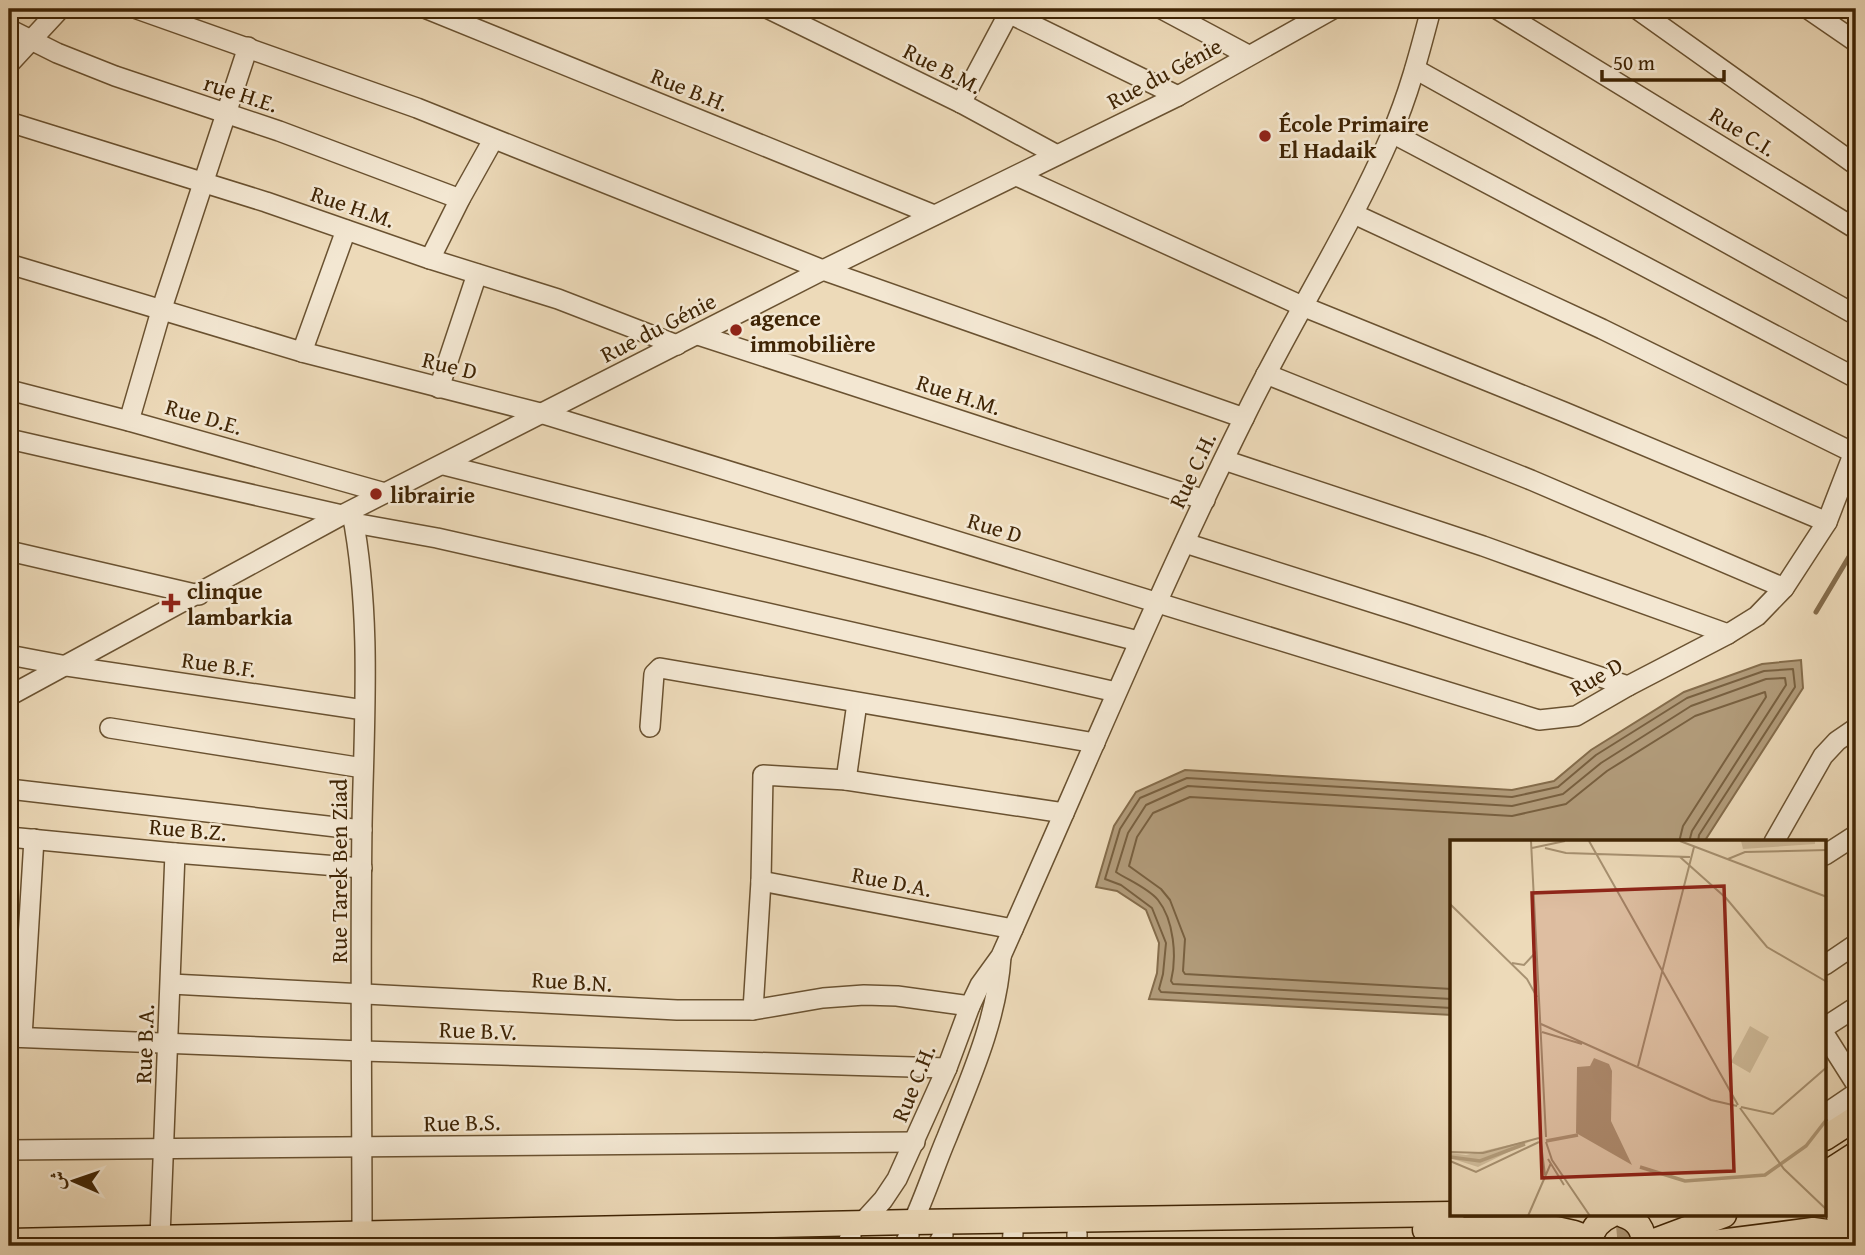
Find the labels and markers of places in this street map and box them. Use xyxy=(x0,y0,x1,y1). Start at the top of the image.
place label: École Primaire El Hadaik xyxy=(1279,107,1429,166)
marker: École Primaire El Hadaik xyxy=(1257,128,1273,144)
place label: agence immobilière xyxy=(750,301,876,360)
marker: agence immobilière xyxy=(728,322,744,338)
place label: librairie xyxy=(390,478,475,511)
marker: librairie xyxy=(368,486,384,502)
place label: clinque lambarkia xyxy=(187,574,293,633)
marker: clinque lambarkia xyxy=(161,593,181,613)

